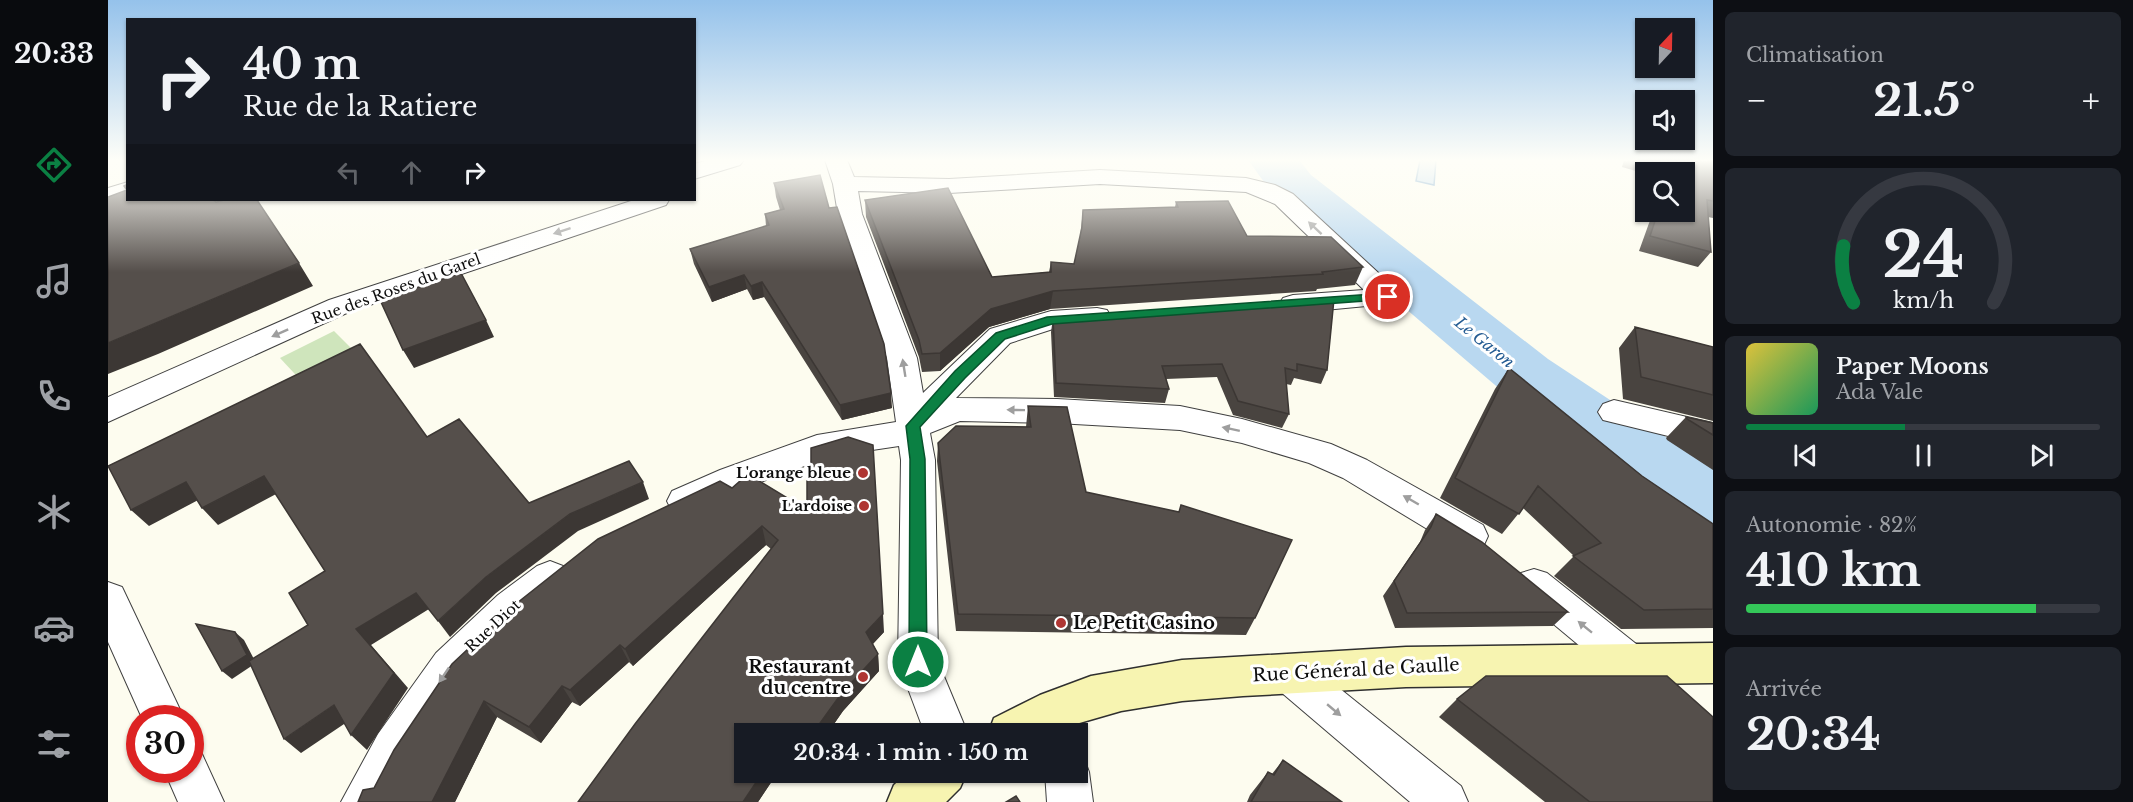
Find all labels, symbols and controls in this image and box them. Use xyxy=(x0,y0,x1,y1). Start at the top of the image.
north arrow xyxy=(1635,18,1695,78)
map controls xyxy=(1635,18,1695,222)
text: 20:33 xyxy=(14,37,94,70)
text: 40 m xyxy=(243,38,360,90)
icon: right xyxy=(144,42,222,120)
text: Climatisation xyxy=(1746,43,1884,67)
text: 21.5° xyxy=(1873,72,1976,128)
text: − xyxy=(1746,80,1767,121)
text: + xyxy=(2082,80,2100,121)
text: Rue de la Ratiere xyxy=(243,90,477,123)
button: sound xyxy=(1635,90,1695,150)
icon: directions xyxy=(33,144,75,186)
icon: left xyxy=(332,156,365,189)
icon: ahead xyxy=(395,156,428,189)
icon: right xyxy=(458,156,491,189)
button: search xyxy=(1635,162,1695,222)
text: 24 xyxy=(1882,216,1964,294)
one-way arrow xyxy=(1307,221,1322,235)
one-way arrow xyxy=(553,227,571,237)
street label: Rue des Roses du Garel xyxy=(309,249,483,328)
icon: music xyxy=(33,260,75,302)
pin xyxy=(1362,271,1413,322)
icon: arrive xyxy=(1371,280,1404,313)
text: km/h xyxy=(1893,287,1954,314)
water label: Le Garon xyxy=(1450,311,1519,372)
one-way arrow xyxy=(271,328,288,337)
text: Paper Moons xyxy=(1836,353,1989,380)
one-way arrow xyxy=(899,358,908,377)
icon: phone xyxy=(33,375,75,417)
text: Ada Vale xyxy=(1836,380,1923,404)
one-way arrow xyxy=(1007,405,1026,415)
one-way arrow xyxy=(1222,423,1240,433)
icon: previous xyxy=(1789,439,1822,472)
icon: pause xyxy=(1907,439,1940,472)
icon: next xyxy=(2025,439,2058,472)
place label: L'orange bleue xyxy=(736,463,851,482)
marker: L'orange bleue xyxy=(856,466,870,480)
icon: climate xyxy=(33,491,75,533)
one-way arrow xyxy=(1402,495,1419,505)
place label: L'ardoise xyxy=(782,496,852,515)
marker: L'ardoise xyxy=(857,499,871,513)
text: Autonomie · 82% xyxy=(1746,513,1917,537)
text: 410 km xyxy=(1746,542,1921,598)
street label: Rue Diot xyxy=(461,595,524,656)
icon: car xyxy=(33,607,75,649)
place label: Le Petit Casino xyxy=(1073,612,1215,634)
marker: Le Petit Casino xyxy=(1054,616,1068,630)
one-way arrow xyxy=(1578,621,1593,633)
position arrow xyxy=(886,630,950,694)
street label: Rue Général de Gaulle xyxy=(1252,654,1460,686)
place label: Restaurant du centre xyxy=(748,656,851,699)
one-way arrow xyxy=(438,666,450,682)
marker: Restaurant du centre xyxy=(856,670,870,684)
text: Arrivée xyxy=(1746,677,1822,701)
one-way arrow xyxy=(1326,703,1341,716)
speed limit sign: 30 xyxy=(126,705,204,783)
text: 20:34 xyxy=(1746,706,1881,762)
icon: filters xyxy=(33,723,75,765)
text: 20:34 · 1 min · 150 m xyxy=(794,739,1028,766)

